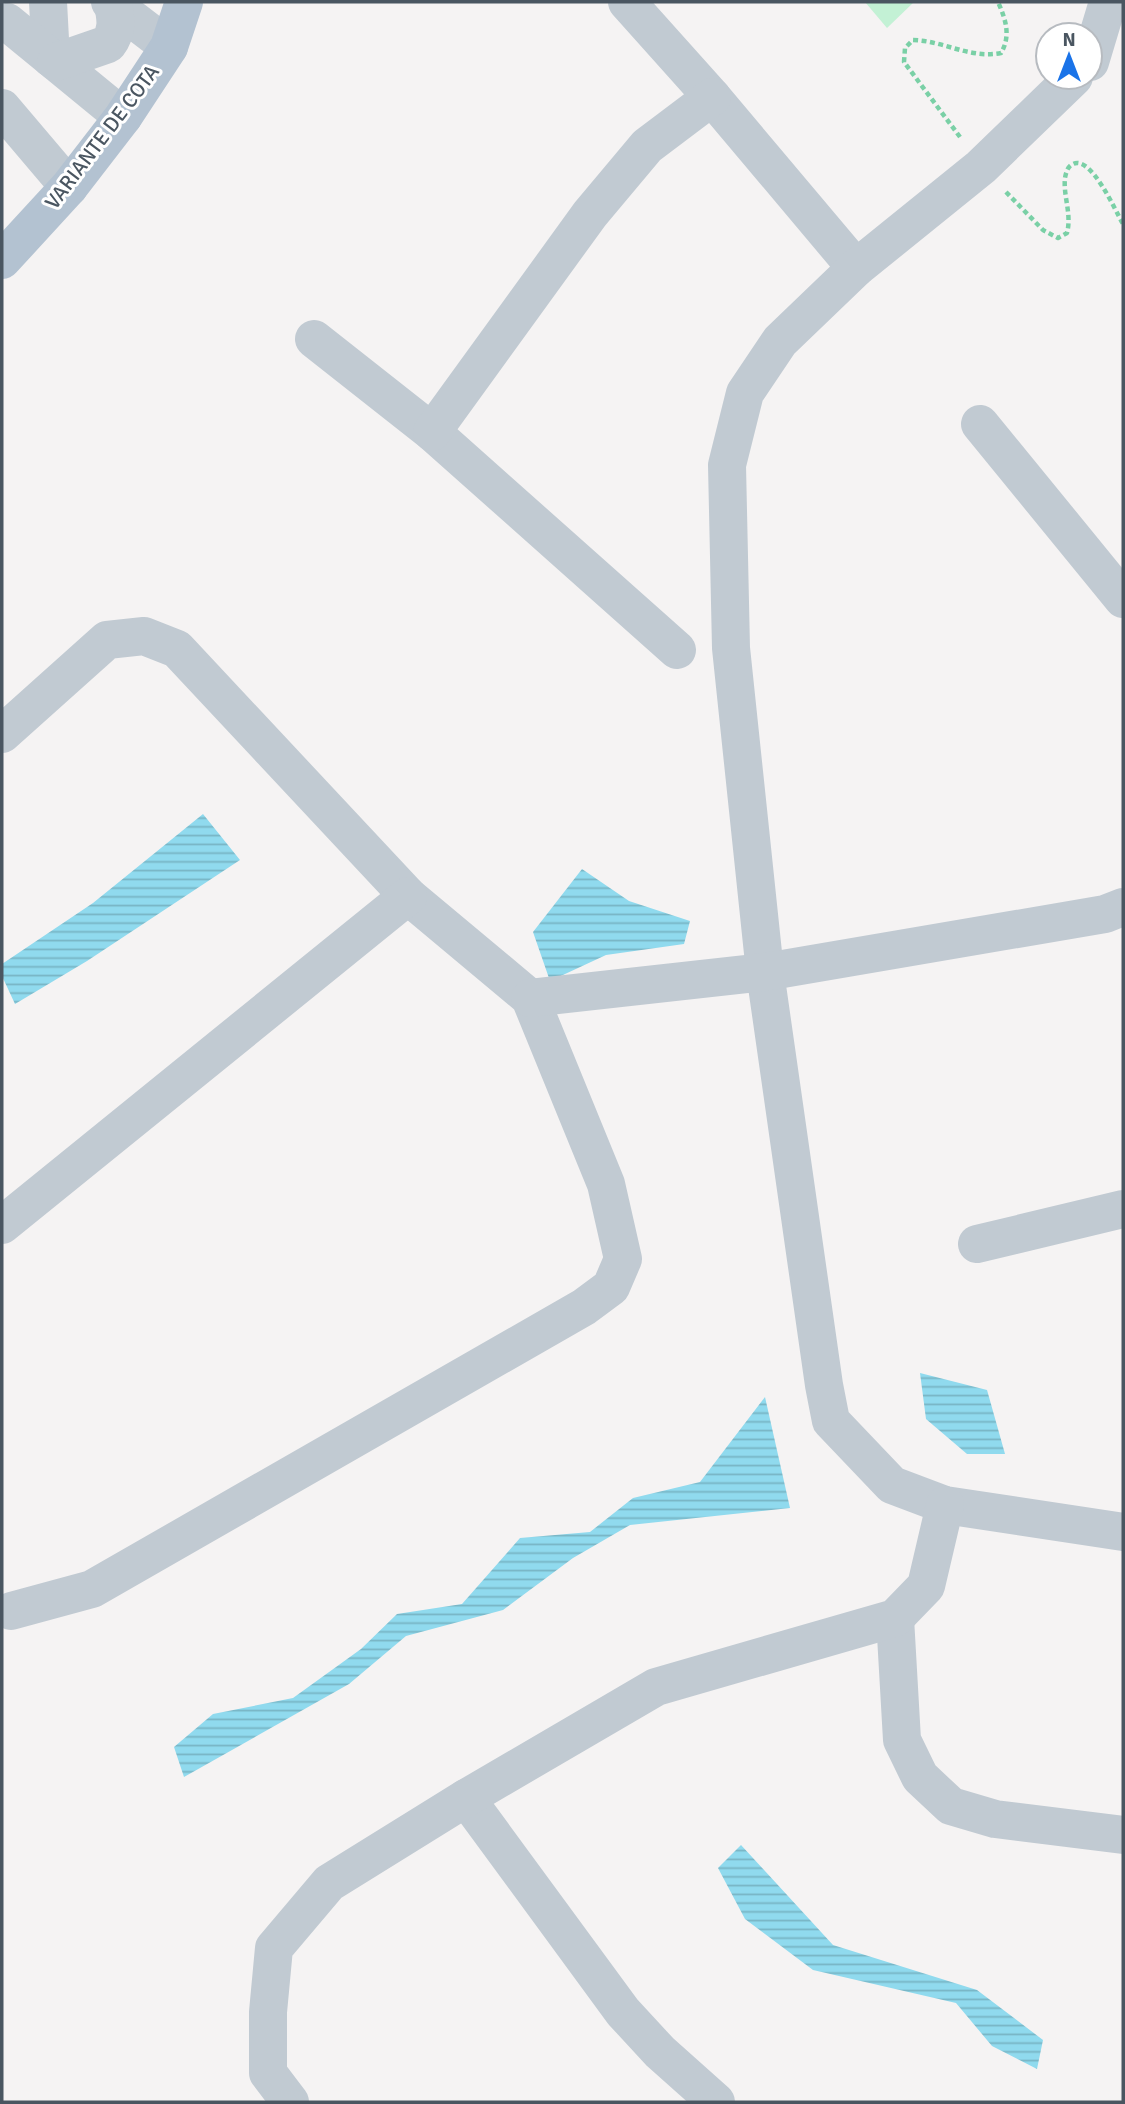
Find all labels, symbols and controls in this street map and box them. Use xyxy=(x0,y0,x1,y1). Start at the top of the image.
north arrow xyxy=(1034,21,1104,91)
text: N xyxy=(1062,28,1076,52)
street label: VARIANTE DE COTA xyxy=(39,59,165,214)

